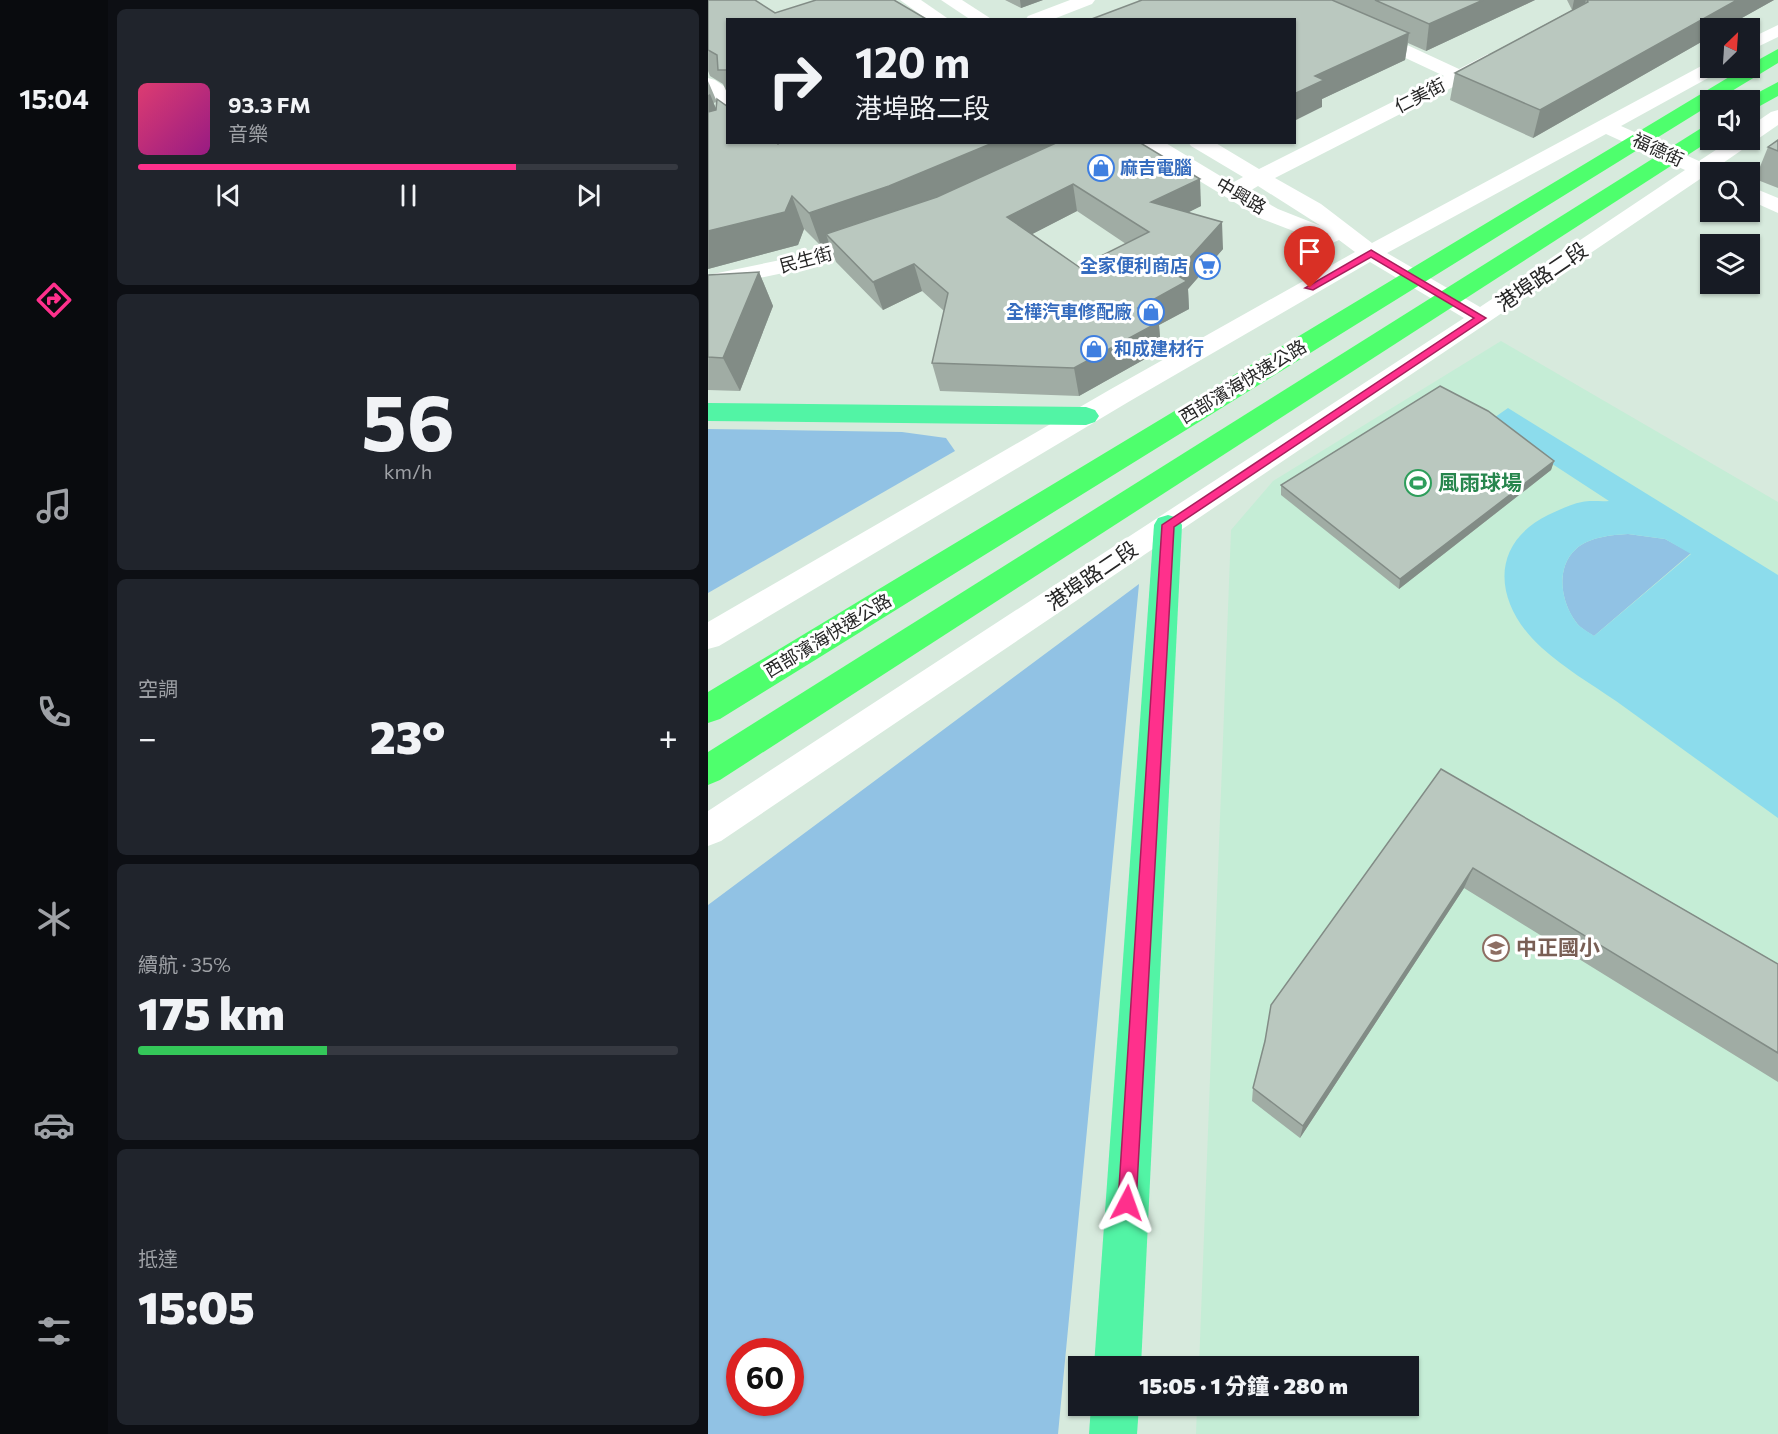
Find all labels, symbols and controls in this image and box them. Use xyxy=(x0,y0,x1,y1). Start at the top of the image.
north arrow xyxy=(1700,18,1760,78)
map controls xyxy=(1700,18,1760,294)
text: 120 m xyxy=(855,35,970,87)
icon: right xyxy=(756,42,834,120)
street label: 仁美街 xyxy=(1390,73,1449,117)
text: 15:04 xyxy=(19,82,89,115)
button: sound xyxy=(1700,90,1760,150)
text: 93.3 FM xyxy=(228,91,311,118)
text: 港埠路二段 xyxy=(855,91,990,124)
text: 音樂 xyxy=(228,121,268,145)
street label: 福德街 xyxy=(1629,128,1688,170)
shop icon: 麻吉電腦 xyxy=(1086,153,1116,183)
place label: 麻吉電腦 xyxy=(1120,156,1192,178)
button: search xyxy=(1700,162,1760,222)
street label: 中興路 xyxy=(1213,172,1270,218)
icon: previous xyxy=(212,179,245,212)
icon: pause xyxy=(392,179,425,212)
icon: next xyxy=(572,179,605,212)
pin xyxy=(1284,226,1335,288)
button: layers xyxy=(1700,234,1760,294)
icon: arrive xyxy=(1293,235,1326,268)
street label: 港埠路二段 xyxy=(1491,236,1592,315)
street label: 民生街 xyxy=(777,241,835,277)
supermarket icon: 全家便利商店 xyxy=(1192,251,1222,281)
place label: 全家便利商店 xyxy=(1080,254,1188,276)
icon: directions xyxy=(33,279,75,321)
shop icon: 全樺汽車修配廠 xyxy=(1136,297,1166,327)
place label: 全樺汽車修配廠 xyxy=(1006,300,1132,322)
shop icon: 和成建材行 xyxy=(1079,334,1109,364)
street label: 西部濱海快速公路 xyxy=(1175,335,1310,428)
place label: 和成建材行 xyxy=(1114,337,1204,359)
text: 56 xyxy=(361,372,455,467)
text: km/h xyxy=(384,459,432,483)
sports icon: 風雨球場 xyxy=(1403,468,1433,498)
place label: 風雨球場 xyxy=(1438,469,1522,494)
icon: music xyxy=(33,485,75,527)
street label: 港埠路二段 xyxy=(1041,535,1142,614)
street label: 西部濱海快速公路 xyxy=(760,589,895,682)
text: 空調 xyxy=(138,676,178,700)
icon: phone xyxy=(33,691,75,733)
text: 23° xyxy=(370,708,446,763)
text: − xyxy=(138,716,157,757)
text: + xyxy=(659,716,678,757)
icon: climate xyxy=(33,898,75,940)
school or university icon: 中正國小 xyxy=(1481,933,1511,963)
place label: 中正國小 xyxy=(1516,934,1600,959)
text: 續航 · 35% xyxy=(138,952,231,976)
text: 175 km xyxy=(138,984,285,1039)
icon: car xyxy=(33,1104,75,1146)
position arrow xyxy=(1095,1171,1159,1235)
text: 抵達 xyxy=(138,1246,178,1270)
text: 15:05 xyxy=(138,1278,255,1333)
icon: filters xyxy=(33,1310,75,1352)
speed limit sign: 60 xyxy=(726,1338,804,1416)
text: 15:05 · 1 分鐘 · 280 m xyxy=(1139,1372,1348,1399)

